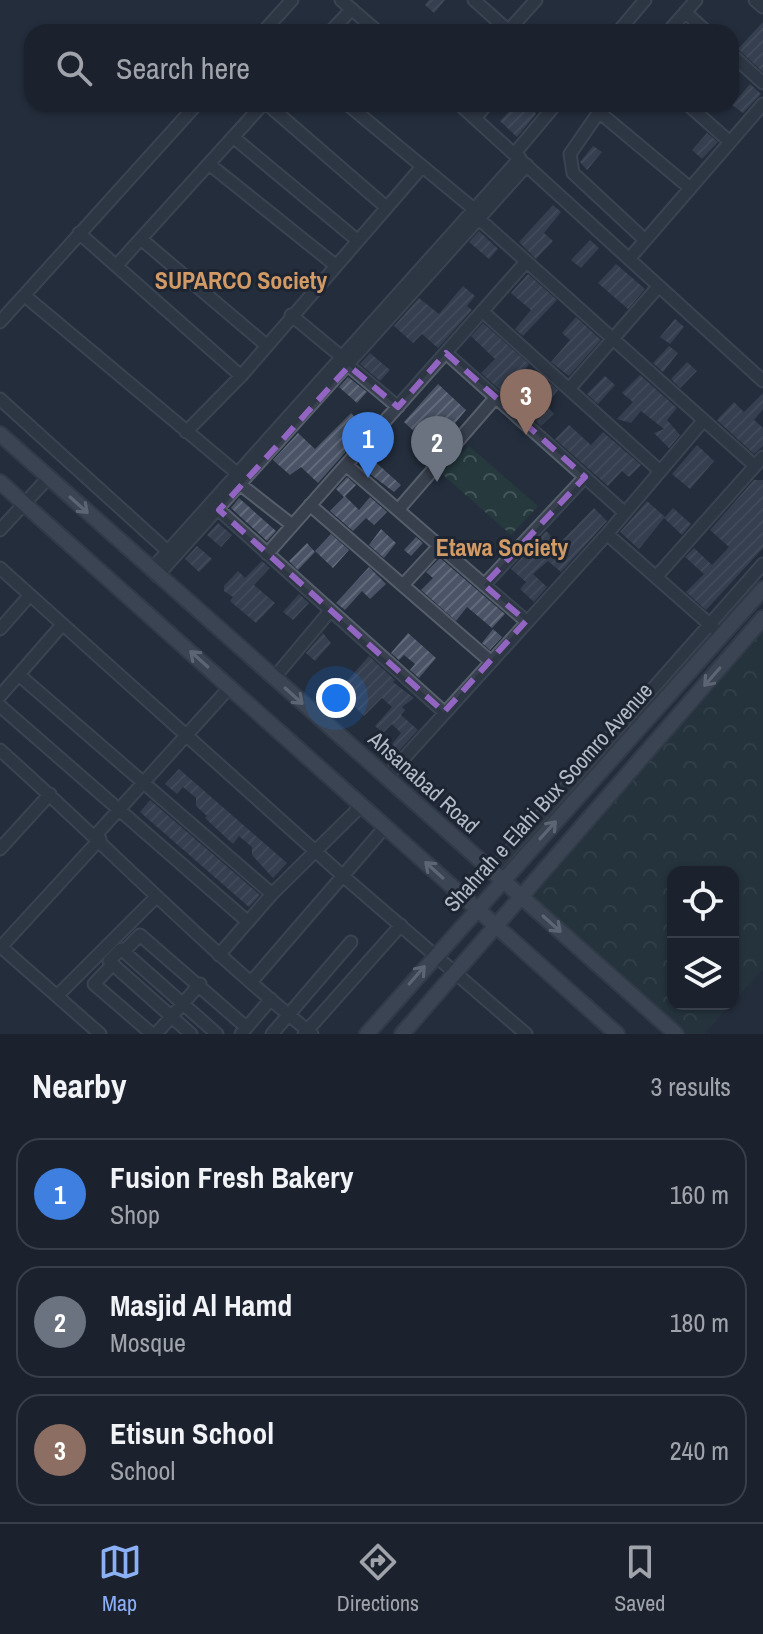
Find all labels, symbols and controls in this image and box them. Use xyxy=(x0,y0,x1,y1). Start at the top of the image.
search box xyxy=(24,24,739,112)
icon: search xyxy=(52,46,96,90)
text: Search here xyxy=(116,48,250,88)
district label: SUPARCO Society xyxy=(155,264,327,296)
pin: 3 xyxy=(500,369,552,435)
pin: 1 xyxy=(342,412,394,478)
pin: 2 xyxy=(411,416,463,482)
one-way arrow xyxy=(68,496,88,514)
district label: Etawa Society xyxy=(436,531,568,563)
one-way arrow xyxy=(189,651,209,669)
one-way arrow xyxy=(703,666,721,687)
street label: Shahrah e Elahi Bux Soomro Avenue xyxy=(437,676,659,918)
your location xyxy=(316,678,356,718)
one-way arrow xyxy=(284,687,304,705)
street label: Ahsanabad Road xyxy=(361,724,486,840)
one-way arrow xyxy=(539,821,557,841)
one-way arrow xyxy=(424,861,444,880)
map controls xyxy=(667,866,739,1010)
button: locate xyxy=(667,866,739,938)
one-way arrow xyxy=(542,915,562,933)
button: layers xyxy=(667,938,739,1010)
one-way arrow xyxy=(408,965,426,985)
text: Nearby xyxy=(32,1063,127,1109)
text: 3 results xyxy=(650,1069,731,1104)
text: Fusion Fresh Bakery xyxy=(110,1157,353,1197)
text: 1 xyxy=(54,1177,66,1212)
text: 160 m xyxy=(670,1177,729,1212)
text: Shop xyxy=(110,1197,160,1232)
text: Masjid Al Hamd xyxy=(110,1285,292,1325)
text: 2 xyxy=(54,1305,66,1340)
text: 180 m xyxy=(670,1305,729,1340)
text: Mosque xyxy=(110,1325,186,1360)
text: Etisun School xyxy=(110,1413,274,1453)
text: 3 xyxy=(54,1433,66,1468)
text: 240 m xyxy=(670,1433,729,1468)
text: School xyxy=(110,1453,175,1488)
tab: Map xyxy=(98,1540,142,1618)
tab: Directions xyxy=(337,1540,419,1618)
tab: Saved xyxy=(614,1540,665,1618)

